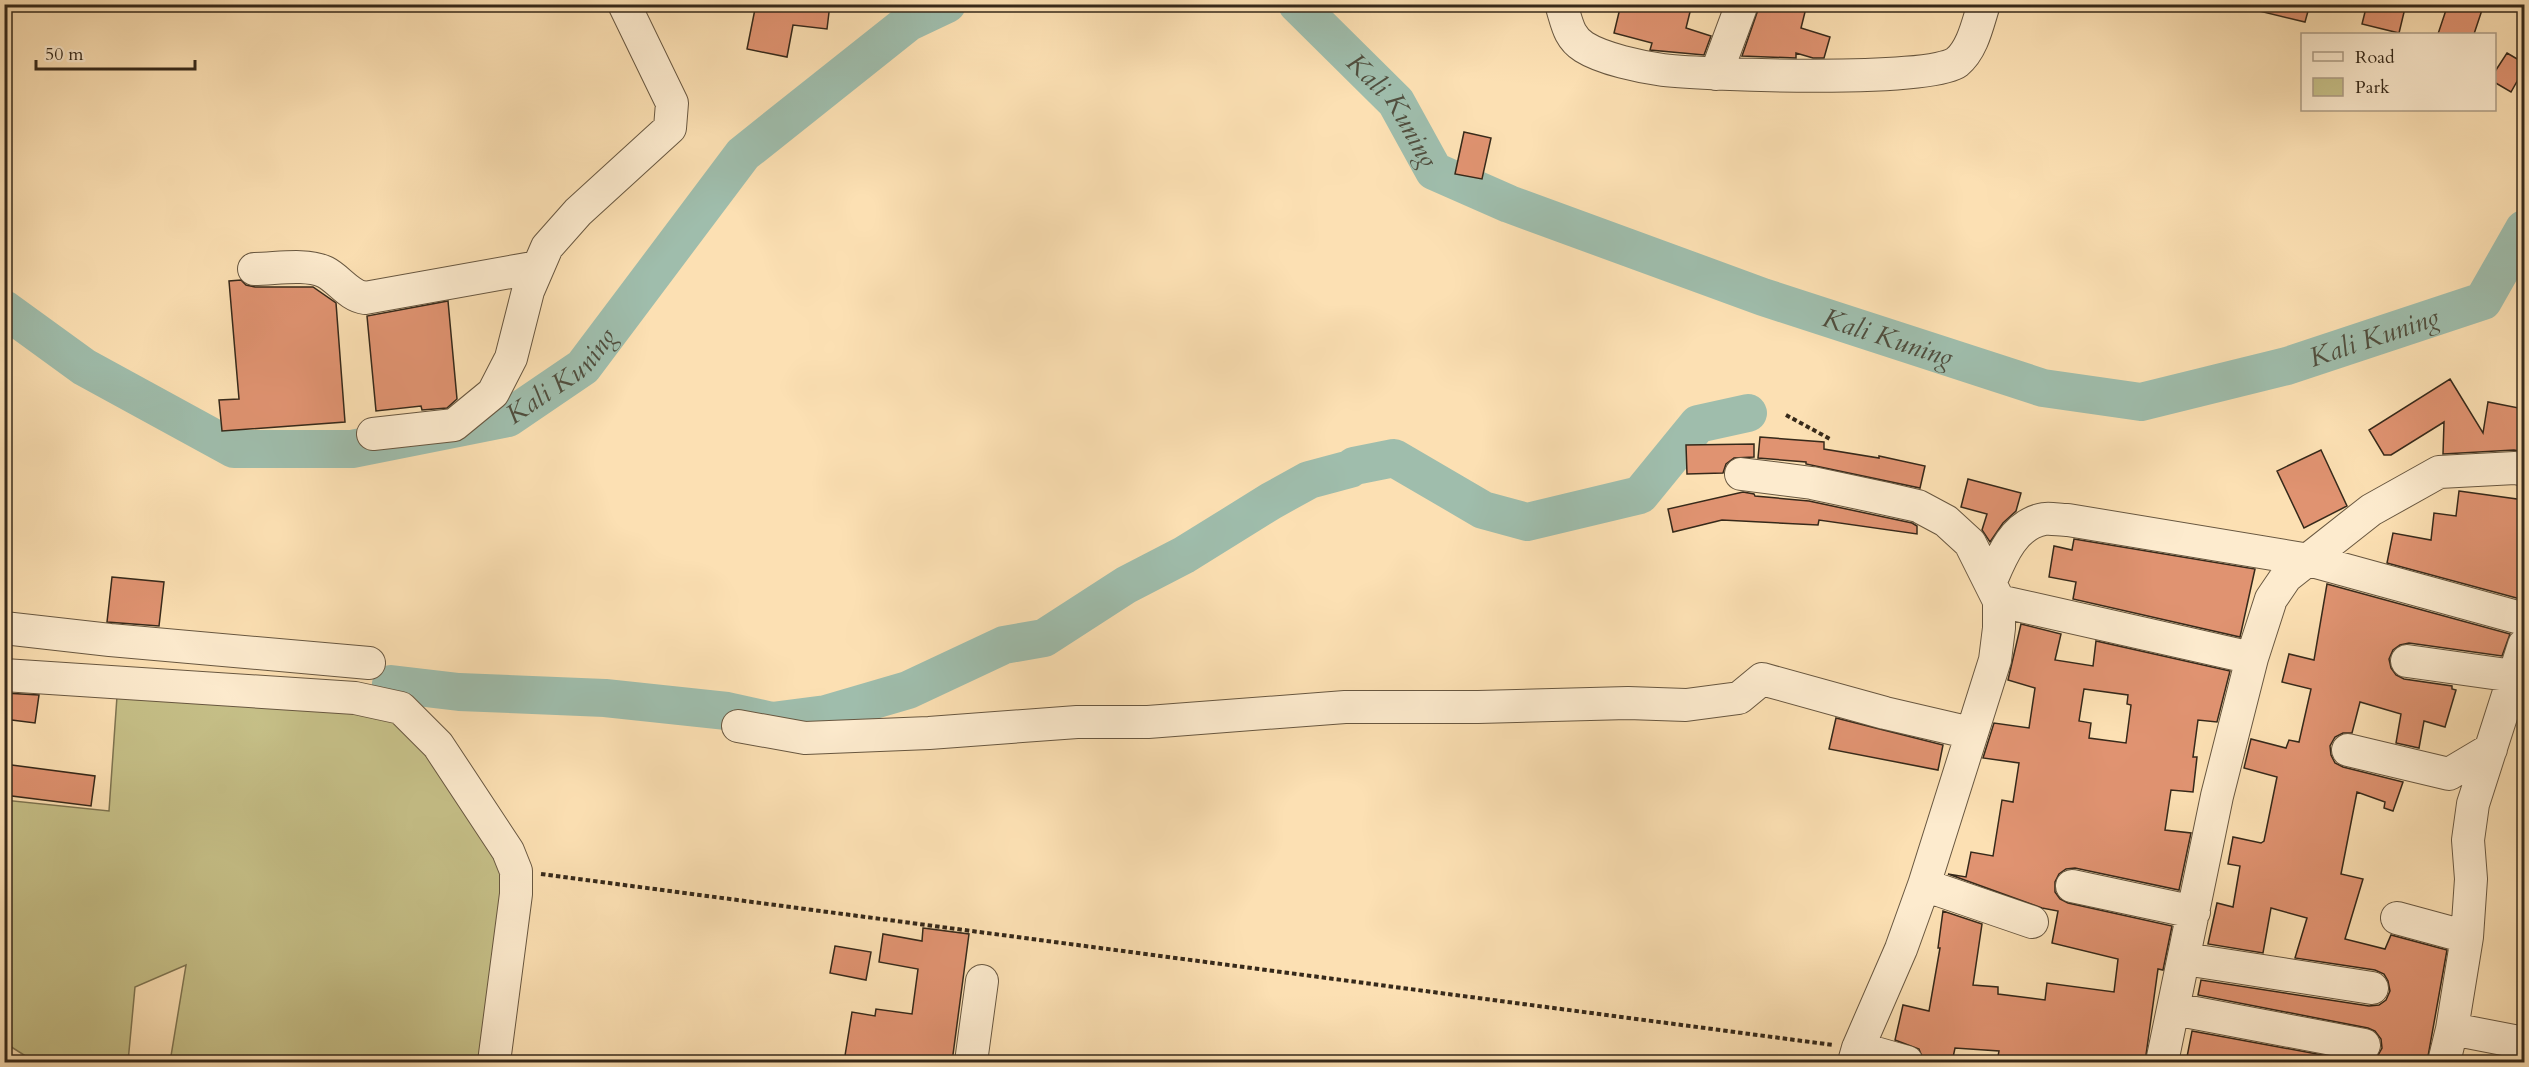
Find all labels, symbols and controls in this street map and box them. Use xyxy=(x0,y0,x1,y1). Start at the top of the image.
scale bar xyxy=(36,33,195,71)
legend xyxy=(2301,33,2496,111)
text: 50 m xyxy=(45,42,84,67)
water label: Kali Kuning xyxy=(1338,45,1447,174)
text: Road xyxy=(2355,45,2395,70)
text: Park xyxy=(2355,75,2390,100)
water label: Kali Kuning xyxy=(2304,299,2444,376)
water label: Kali Kuning xyxy=(1818,300,1958,377)
water label: Kali Kuning xyxy=(498,320,625,433)

